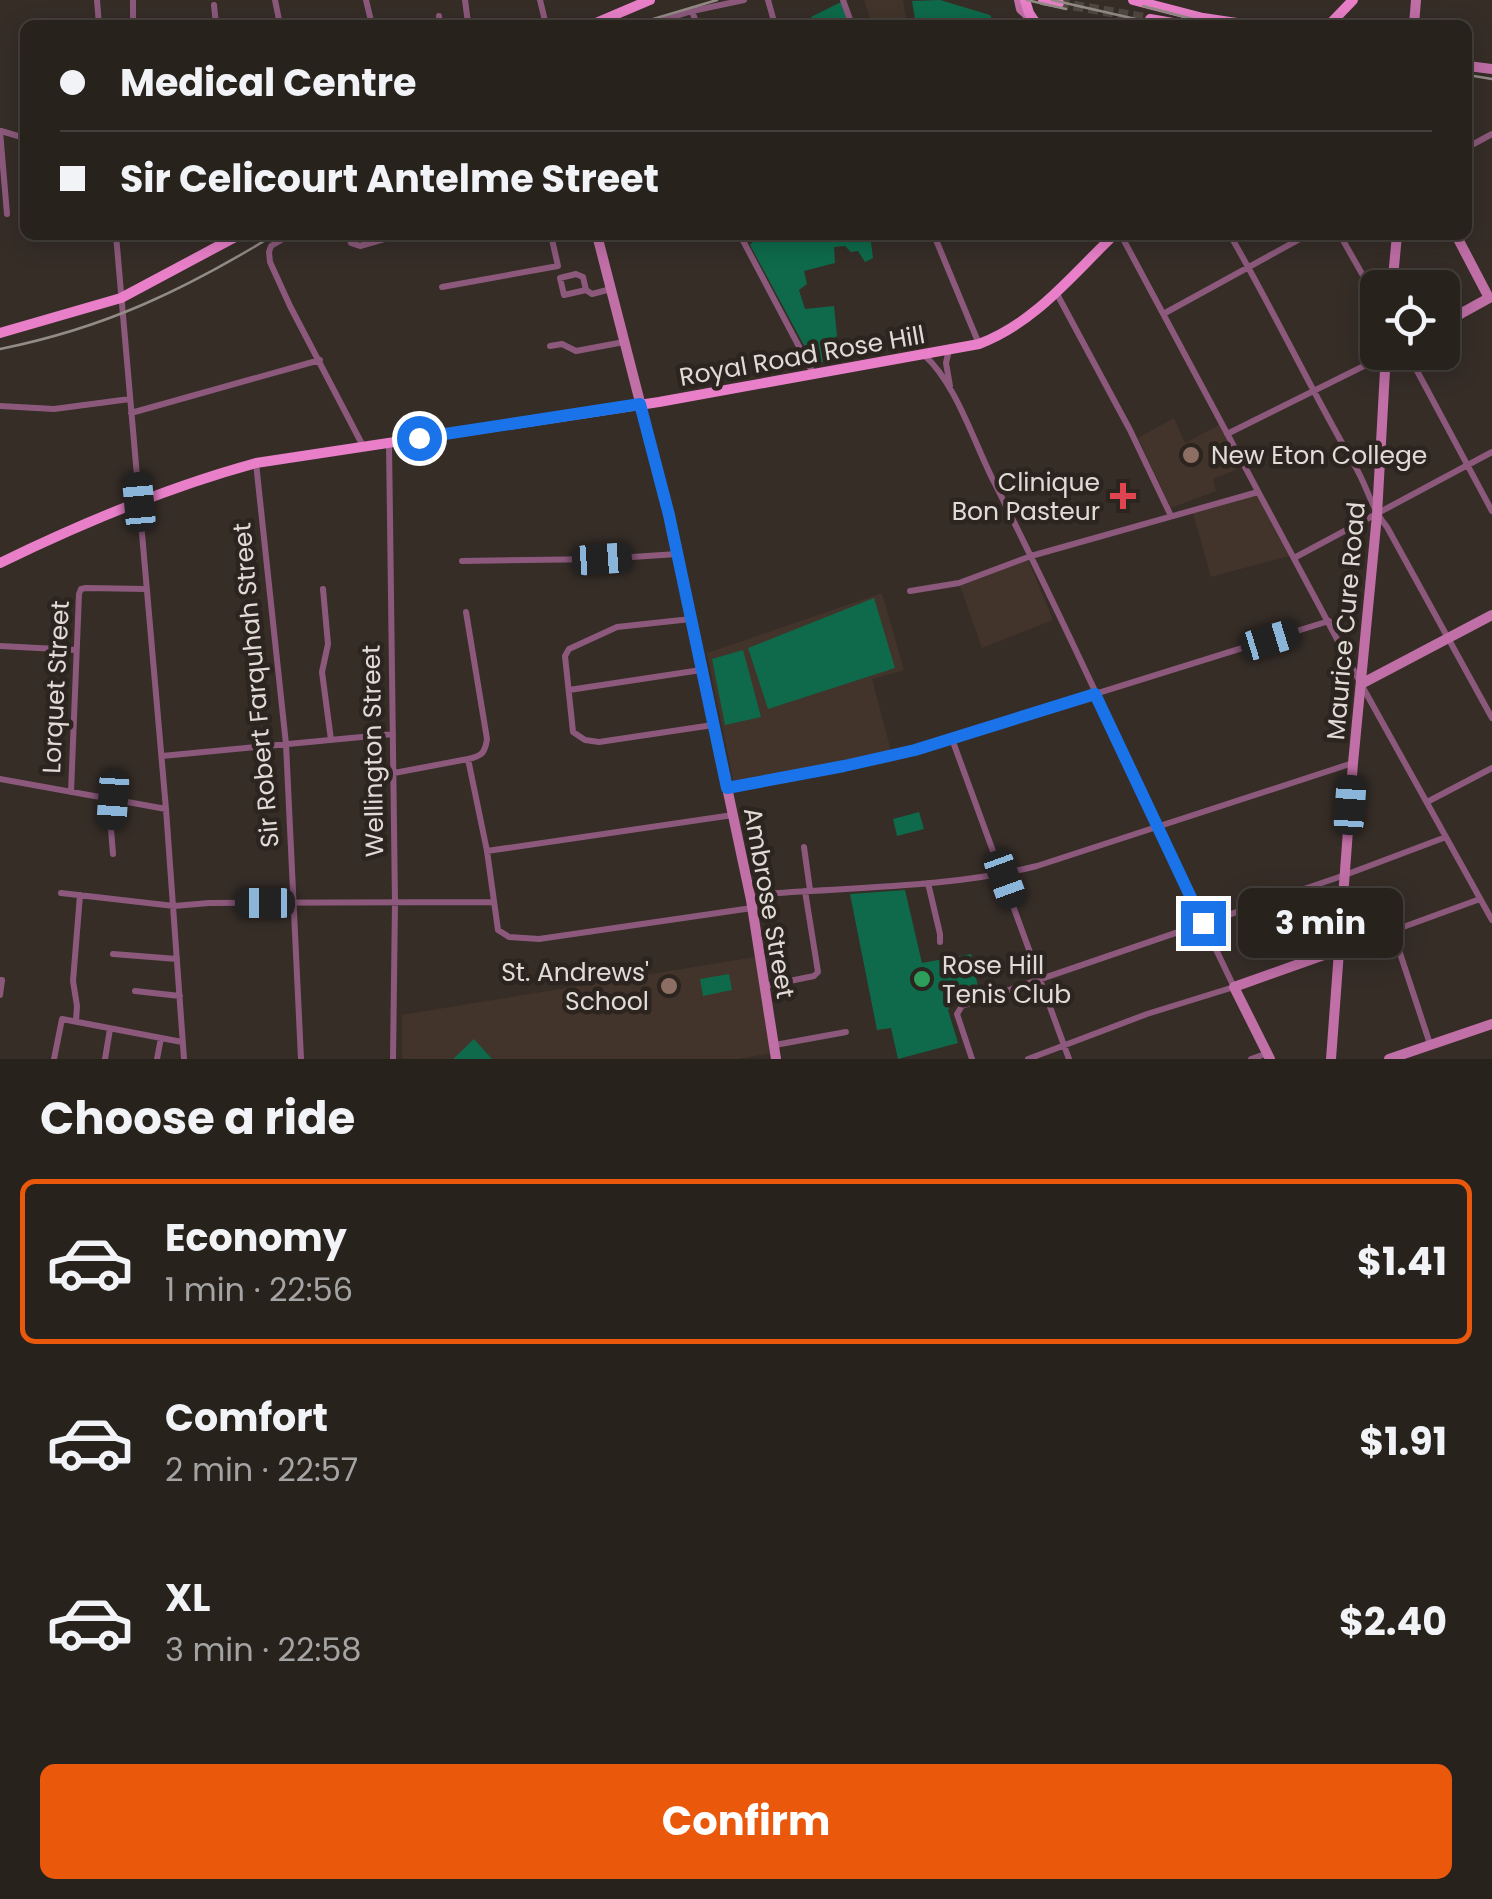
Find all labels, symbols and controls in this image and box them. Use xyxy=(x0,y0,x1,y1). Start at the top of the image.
text: Medical Centre xyxy=(120,56,416,109)
text: Sir Celicourt Antelme Street xyxy=(120,152,659,205)
map controls xyxy=(1360,270,1460,370)
button: locate xyxy=(1360,270,1460,370)
street label: Royal Road Rose Hill xyxy=(676,317,928,395)
route start xyxy=(397,416,442,461)
place label: New Eton College xyxy=(1211,438,1427,473)
marker: New Eton College xyxy=(1180,444,1202,466)
place label: Clinique Bon Pasteur xyxy=(952,465,1100,529)
car xyxy=(121,471,157,533)
marker: Clinique Bon Pasteur xyxy=(1110,483,1136,509)
street label: Maurice Cure Road xyxy=(1318,500,1374,742)
street label: Sir Robert Farquhah Street xyxy=(224,521,288,849)
car xyxy=(571,542,633,576)
street label: Lorquet Street xyxy=(34,599,78,775)
car xyxy=(1237,617,1303,663)
street label: Wellington Street xyxy=(354,645,392,857)
car xyxy=(96,769,130,831)
car xyxy=(1333,774,1367,836)
street label: Ambrose Street xyxy=(735,805,803,1001)
car xyxy=(981,846,1029,912)
car xyxy=(235,888,295,918)
callout: 3 min xyxy=(1238,888,1403,958)
text: 3 min xyxy=(1275,900,1366,945)
route end xyxy=(1181,901,1226,946)
place label: Rose Hill Tenis Club xyxy=(942,948,1071,1012)
place label: St. Andrews' School xyxy=(501,955,649,1019)
marker: Rose Hill Tenis Club xyxy=(911,968,933,990)
marker: St. Andrews' School xyxy=(658,975,680,997)
text: Choose a ride xyxy=(40,1087,355,1150)
text: Economy xyxy=(165,1211,347,1264)
icon: car xyxy=(45,1217,135,1307)
text: $1.41 xyxy=(1357,1235,1447,1288)
text: 1 min · 22:56 xyxy=(165,1267,353,1312)
text: Comfort xyxy=(165,1391,328,1444)
icon: car xyxy=(45,1397,135,1487)
text: $1.91 xyxy=(1359,1415,1447,1468)
text: 2 min · 22:57 xyxy=(165,1447,358,1492)
text: XL xyxy=(165,1571,210,1624)
icon: car xyxy=(45,1577,135,1667)
text: $2.40 xyxy=(1339,1595,1447,1648)
text: 3 min · 22:58 xyxy=(165,1627,361,1672)
button: Confirm xyxy=(40,1764,1452,1879)

